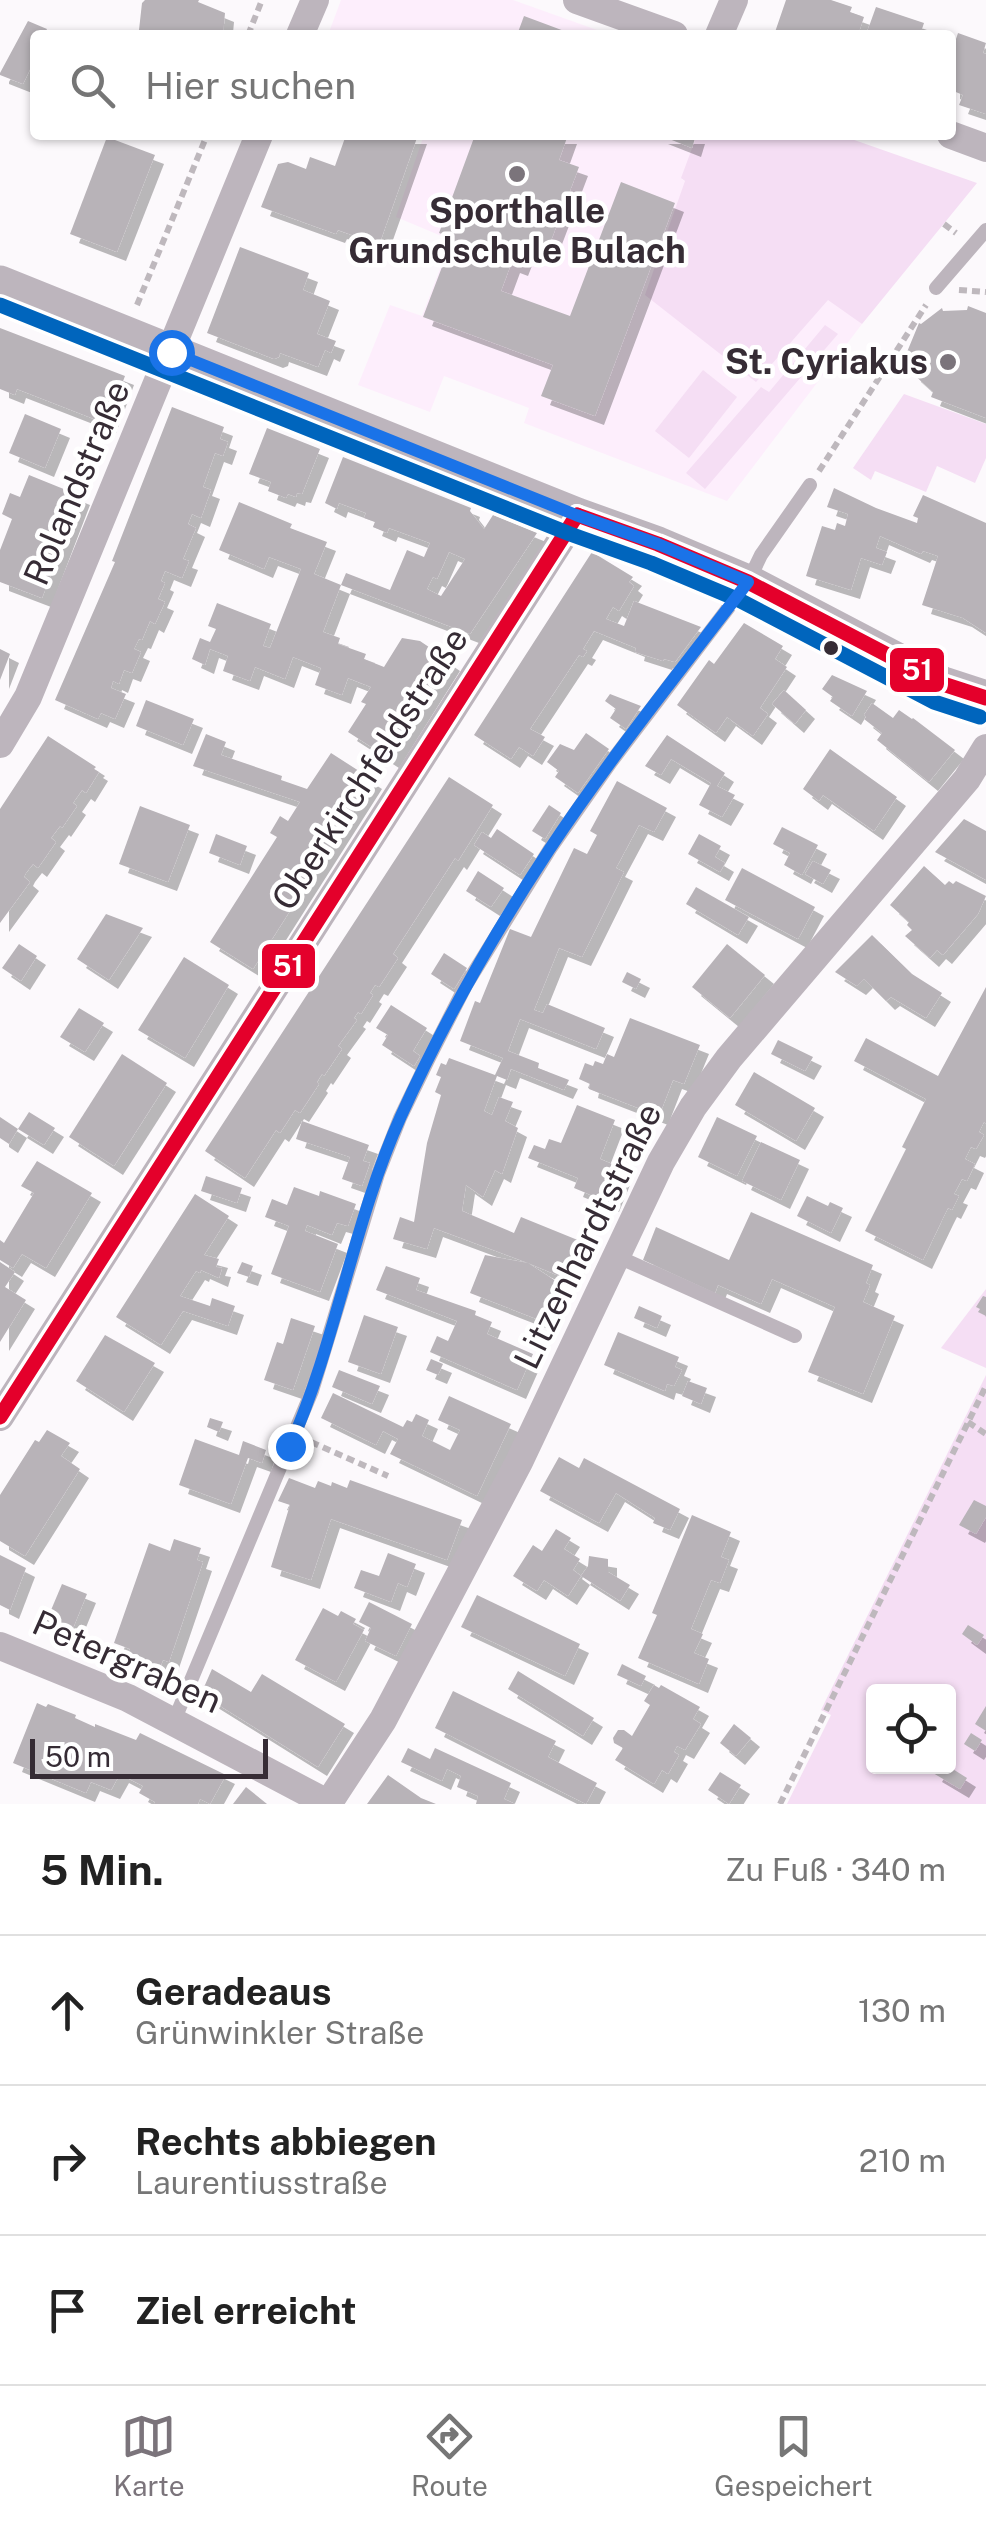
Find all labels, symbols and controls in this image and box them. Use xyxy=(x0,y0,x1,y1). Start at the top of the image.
search box xyxy=(30,30,956,140)
icon: search xyxy=(65,58,120,113)
text: Hier suchen xyxy=(145,63,356,108)
marker: Sporthalle Grundschule Bulach xyxy=(506,163,528,185)
place label: Sporthalle Grundschule Bulach xyxy=(348,190,686,271)
route start xyxy=(149,330,195,376)
place label: St. Cyriakus xyxy=(725,341,928,382)
marker: St. Cyriakus xyxy=(937,351,959,373)
street label: Rolandstraße xyxy=(15,375,138,591)
street label: Oberkirchfeldstraße xyxy=(263,620,476,917)
unlabelled marker xyxy=(821,638,841,658)
line badge: 51 xyxy=(888,646,946,694)
text: 51 xyxy=(902,653,932,686)
line badge: 51 xyxy=(260,942,317,990)
text: 51 xyxy=(273,949,303,982)
street label: Litzenhardtstraße xyxy=(506,1096,670,1375)
route end xyxy=(268,1424,314,1470)
street label: Petergraben xyxy=(27,1602,228,1721)
map controls xyxy=(866,1684,956,1774)
button: locate xyxy=(866,1684,956,1774)
scale bar xyxy=(30,1734,268,1778)
text: 50 m xyxy=(45,1740,111,1773)
text: 5 Min. xyxy=(40,1845,164,1894)
text: Zu Fuß · 340 m xyxy=(725,1851,946,1888)
text: Geradeaus xyxy=(135,1969,332,2014)
icon: ahead xyxy=(40,1983,95,2038)
text: 130 m xyxy=(858,1992,946,2029)
text: Grünwinkler Straße xyxy=(135,2014,424,2051)
text: Rechts abbiegen xyxy=(135,2119,437,2164)
icon: right xyxy=(40,2133,95,2188)
text: 210 m xyxy=(859,2142,946,2179)
text: Laurentiusstraße xyxy=(135,2164,388,2201)
icon: arrive xyxy=(40,2283,95,2338)
text: Ziel erreicht xyxy=(135,2288,357,2333)
tab: Karte xyxy=(113,2409,185,2502)
tab: Route xyxy=(411,2409,488,2502)
tab: Gespeichert xyxy=(714,2409,873,2502)

